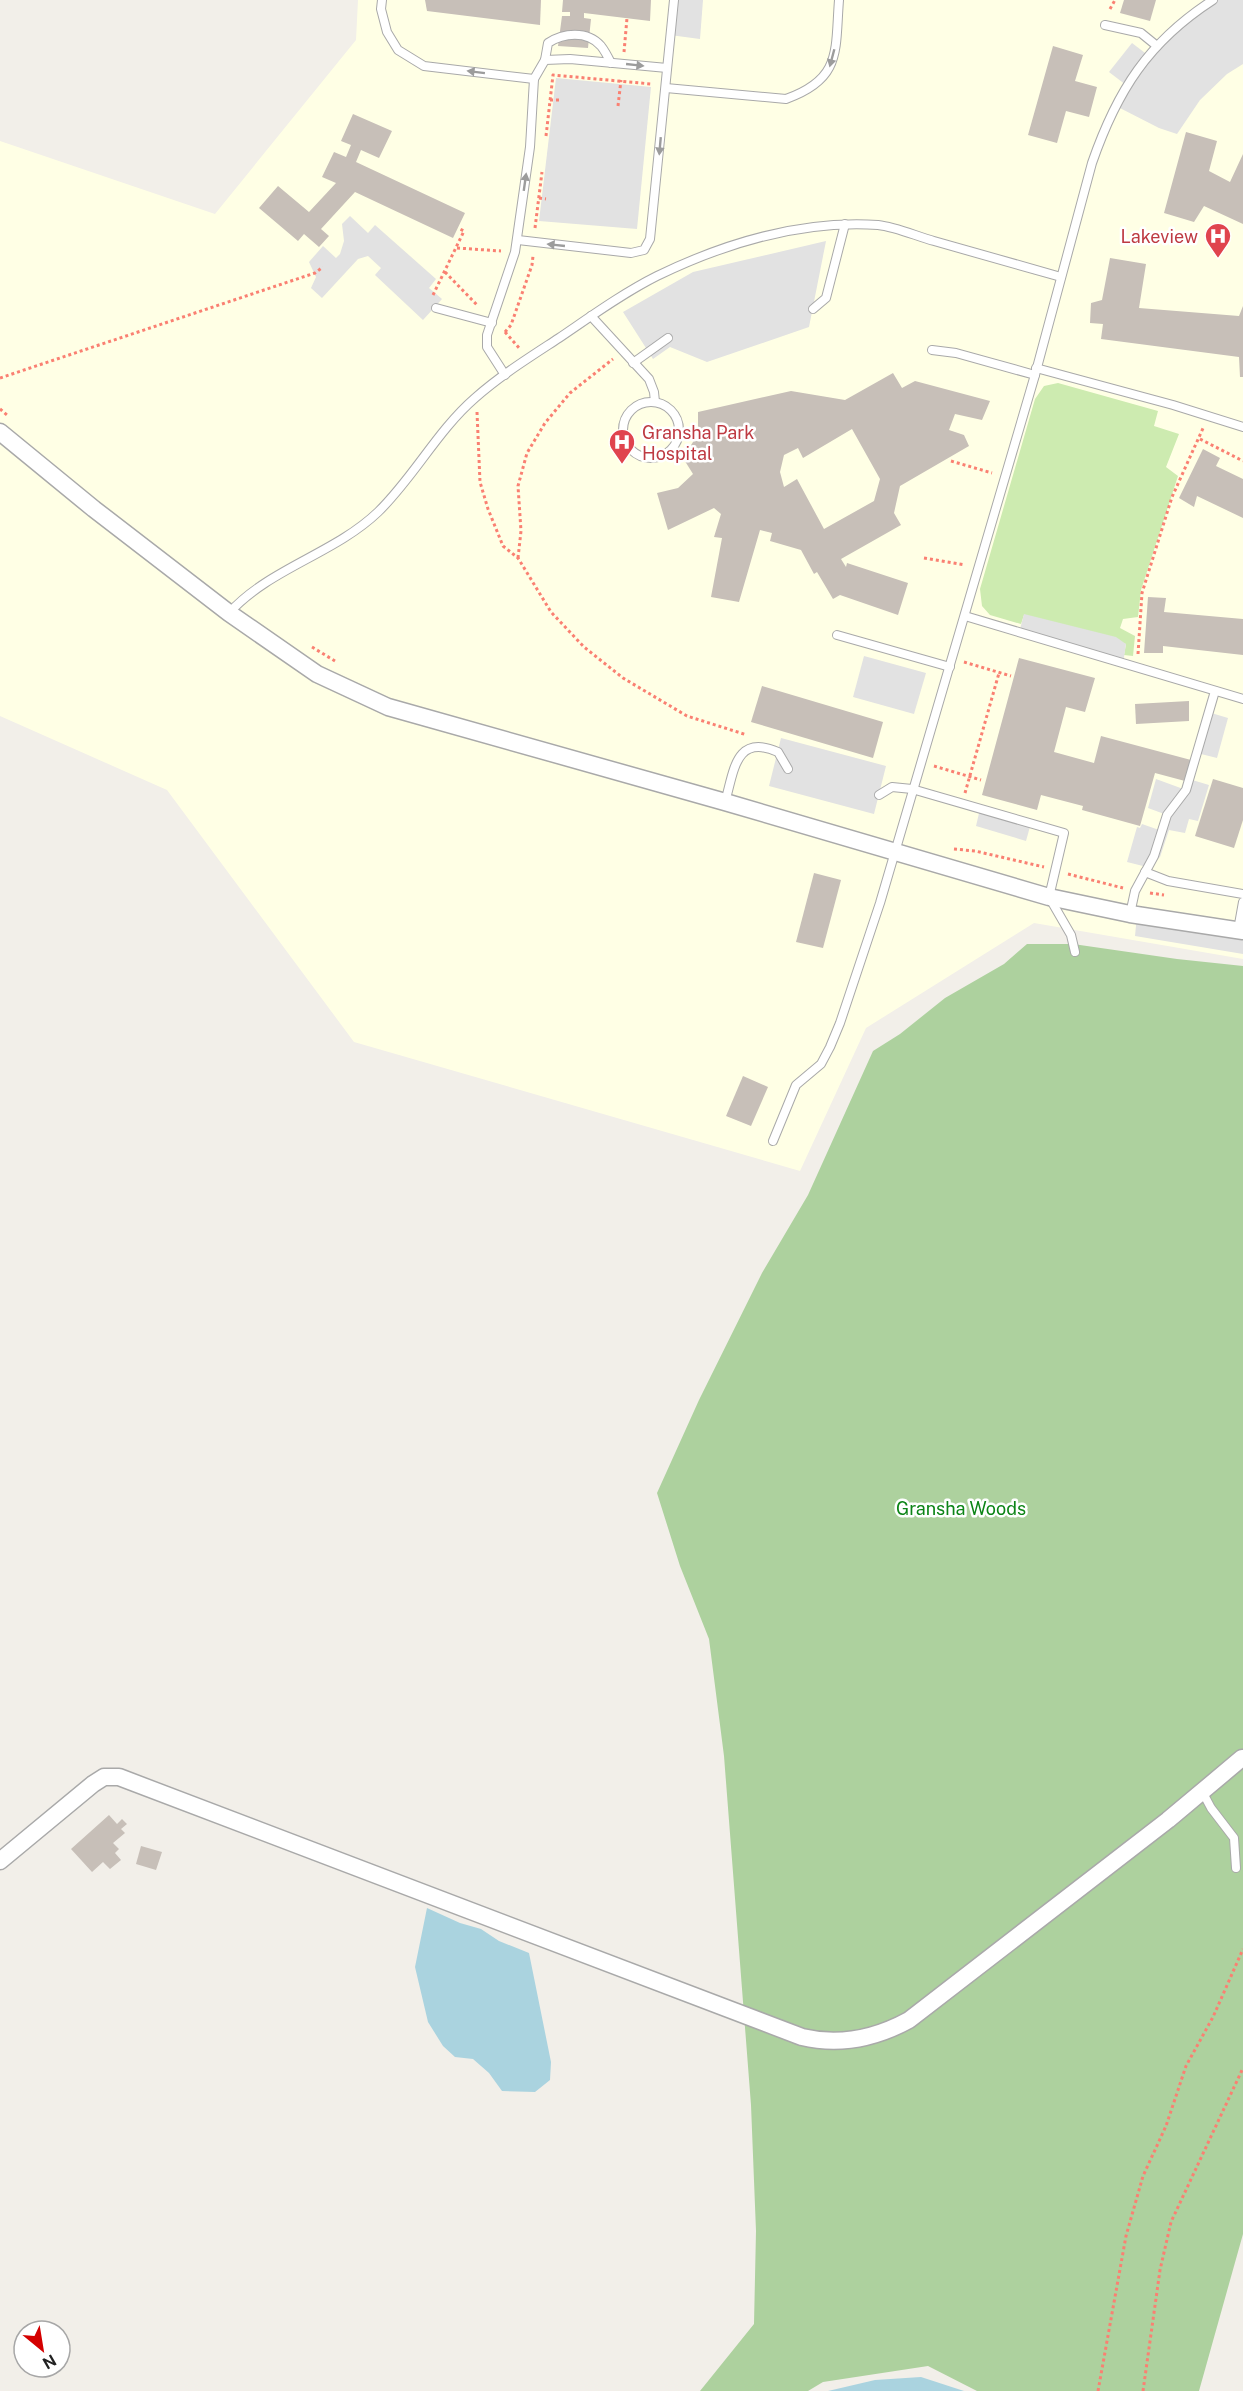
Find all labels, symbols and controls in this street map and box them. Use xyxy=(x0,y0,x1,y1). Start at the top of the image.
one-way arrow xyxy=(827,49,837,67)
one-way arrow xyxy=(626,60,645,70)
one-way arrow xyxy=(467,68,486,77)
one-way arrow xyxy=(655,137,665,156)
one-way arrow xyxy=(521,172,530,191)
hospital icon: Lakeview xyxy=(1203,221,1233,259)
place label: Lakeview xyxy=(1121,226,1198,247)
one-way arrow xyxy=(546,240,565,250)
place label: Gransha Park Hospital xyxy=(642,422,754,464)
hospital icon: Gransha Park Hospital xyxy=(607,427,637,465)
park label: Gransha Woods xyxy=(896,1498,1026,1519)
north arrow xyxy=(12,2319,72,2379)
text: N xyxy=(39,2350,59,2373)

